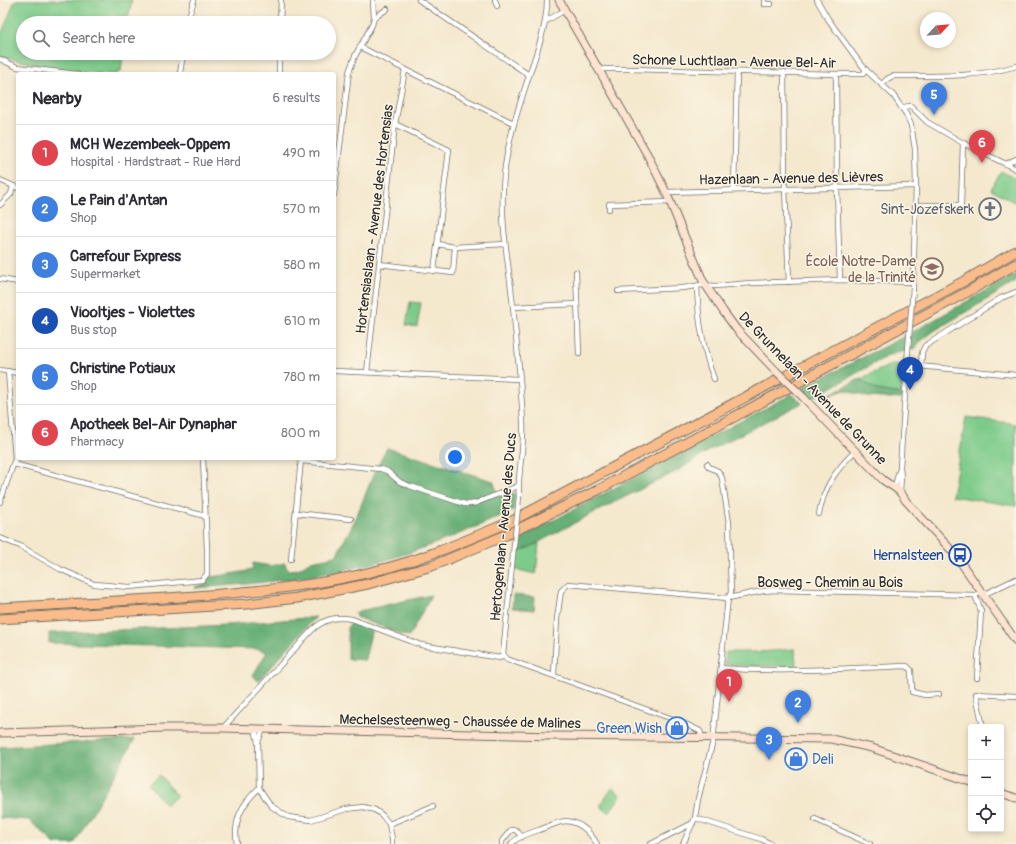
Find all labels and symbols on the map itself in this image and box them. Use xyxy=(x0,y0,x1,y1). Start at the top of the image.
north arrow xyxy=(920,12,956,48)
street label: Schone Luchtlaan - Avenue Bel-Air xyxy=(632,51,836,72)
pin: 5 xyxy=(921,82,947,115)
street label: Hortensiaslaan - Avenue des Hortensias xyxy=(352,103,397,335)
pin: 6 xyxy=(969,130,995,163)
street label: Hazenlaan - Avenue des Lièvres xyxy=(699,168,884,189)
church icon: Sint-Jozefskerk xyxy=(977,196,1003,222)
place label: Sint-Jozefskerk xyxy=(880,201,974,218)
place label: École Notre-Dame de la Trinité xyxy=(805,252,916,286)
school or university icon: École Notre-Dame de la Trinité xyxy=(919,256,945,282)
street label: De Grunnelaan - Avenue de Grunne xyxy=(735,308,890,468)
pin: 4 xyxy=(897,357,923,390)
street label: Hertogenlaan - Avenue des Ducs xyxy=(487,431,520,622)
your location xyxy=(445,447,465,467)
bus stop icon: Hernalsteen xyxy=(947,542,973,568)
place label: Hernalsteen xyxy=(873,547,944,564)
street label: Bosweg - Chemin au Bois xyxy=(757,574,903,591)
pin: 1 xyxy=(716,669,742,702)
pin: 2 xyxy=(785,690,811,723)
street label: Mechelsesteenweg - Chaussée de Malines xyxy=(339,711,582,732)
shop icon: Green Wish xyxy=(664,715,690,741)
place label: Green Wish xyxy=(596,720,662,737)
pin: 3 xyxy=(756,727,782,760)
shop icon: Deli xyxy=(783,746,809,772)
place label: Deli xyxy=(812,751,834,768)

